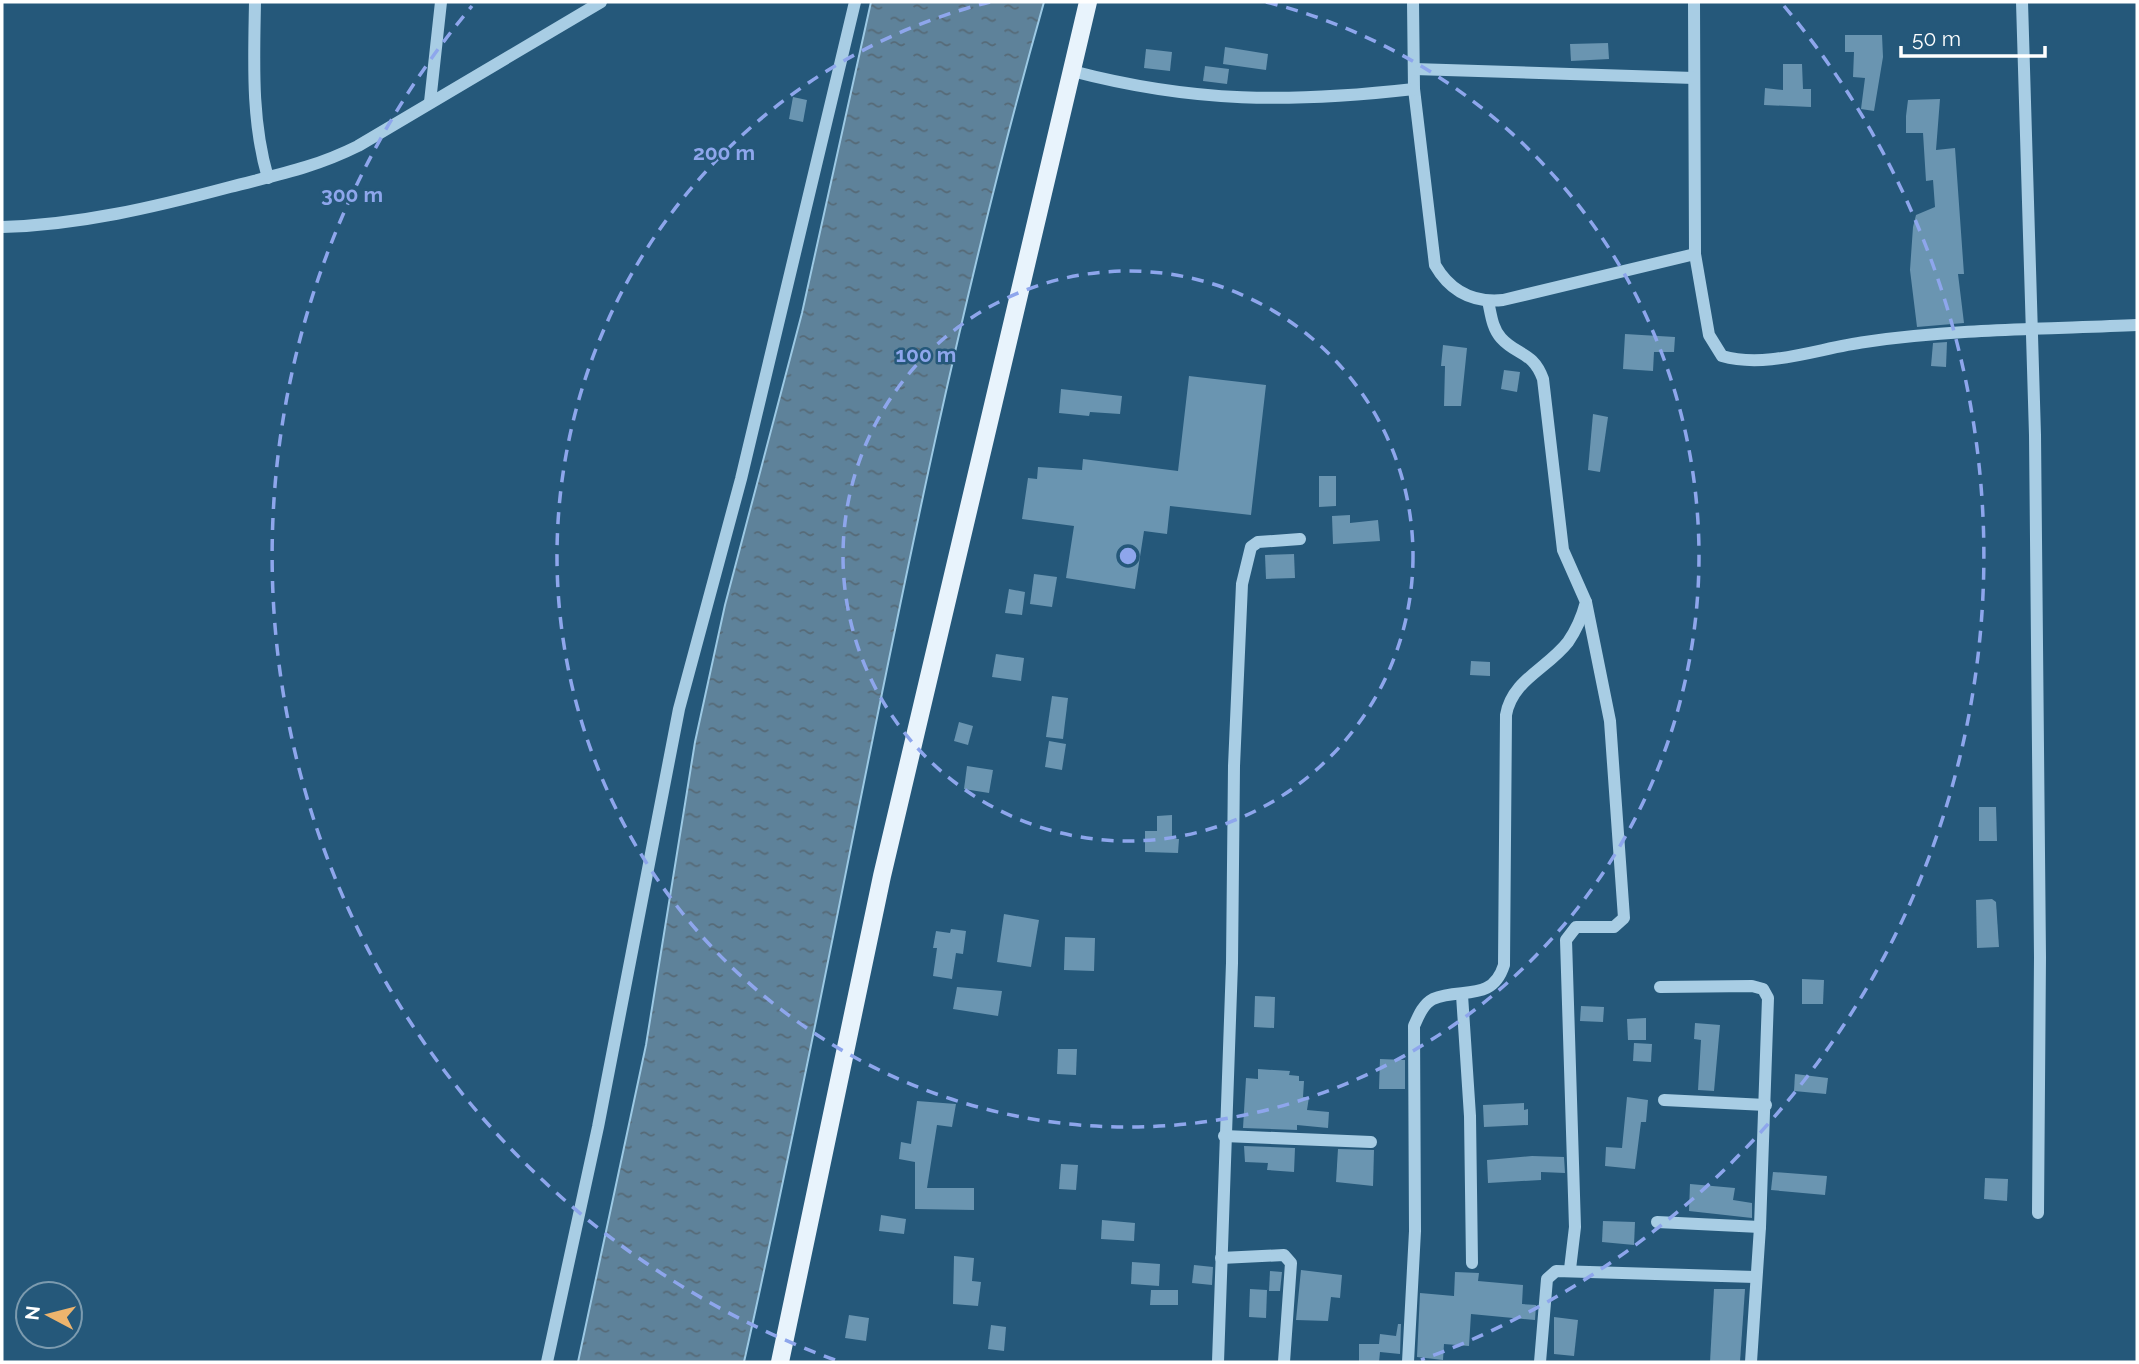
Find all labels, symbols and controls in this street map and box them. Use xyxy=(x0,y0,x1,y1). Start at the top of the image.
scale bar xyxy=(1901,14,2044,58)
text: 50 m xyxy=(1912,26,1961,51)
text: 200 m xyxy=(693,140,755,165)
text: 300 m xyxy=(321,182,383,207)
text: 100 m xyxy=(896,342,956,367)
centre of rings xyxy=(1116,544,1140,568)
north arrow xyxy=(14,1280,84,1350)
text: N xyxy=(20,1304,44,1321)

